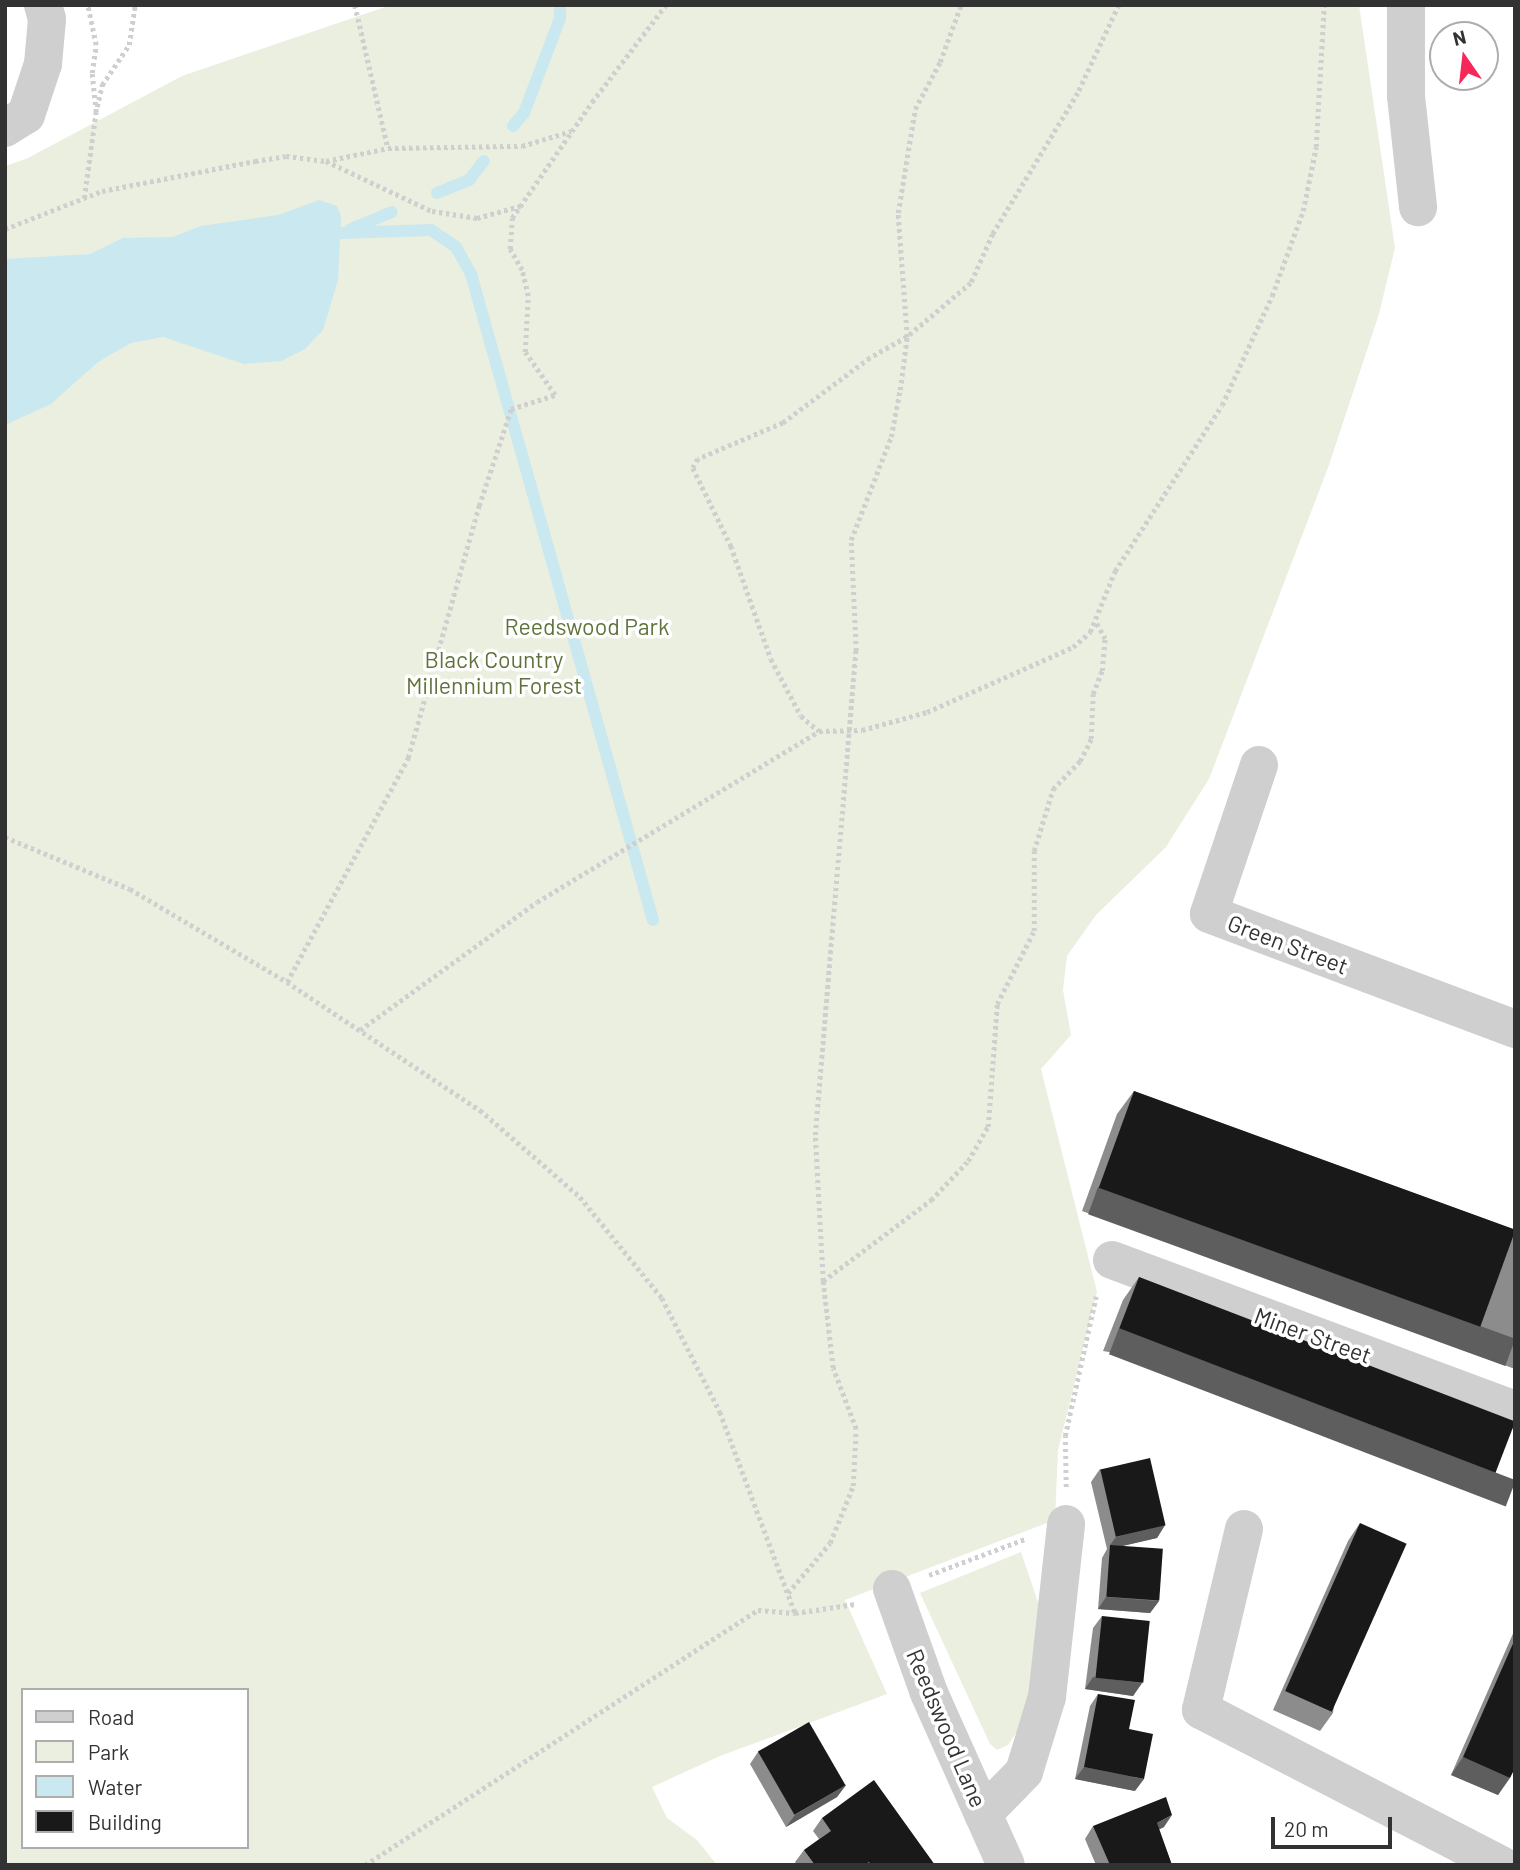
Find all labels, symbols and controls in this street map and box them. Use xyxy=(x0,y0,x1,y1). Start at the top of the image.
north arrow xyxy=(1429,21,1499,91)
text: N xyxy=(1450,24,1468,50)
park label: Reedswood Park xyxy=(504,612,670,640)
park label: Black Country Millennium Forest xyxy=(406,645,582,699)
street label: Green Street xyxy=(1224,908,1352,980)
street label: Miner Street xyxy=(1251,1301,1375,1369)
street label: Reedswood Lane xyxy=(901,1645,993,1811)
legend xyxy=(21,1688,248,1849)
text: Road xyxy=(88,1704,134,1729)
text: Park xyxy=(88,1739,129,1764)
text: Water xyxy=(88,1774,142,1799)
scale bar xyxy=(1275,1804,1396,1848)
text: Building xyxy=(88,1809,162,1834)
text: 20 m xyxy=(1284,1816,1329,1841)

